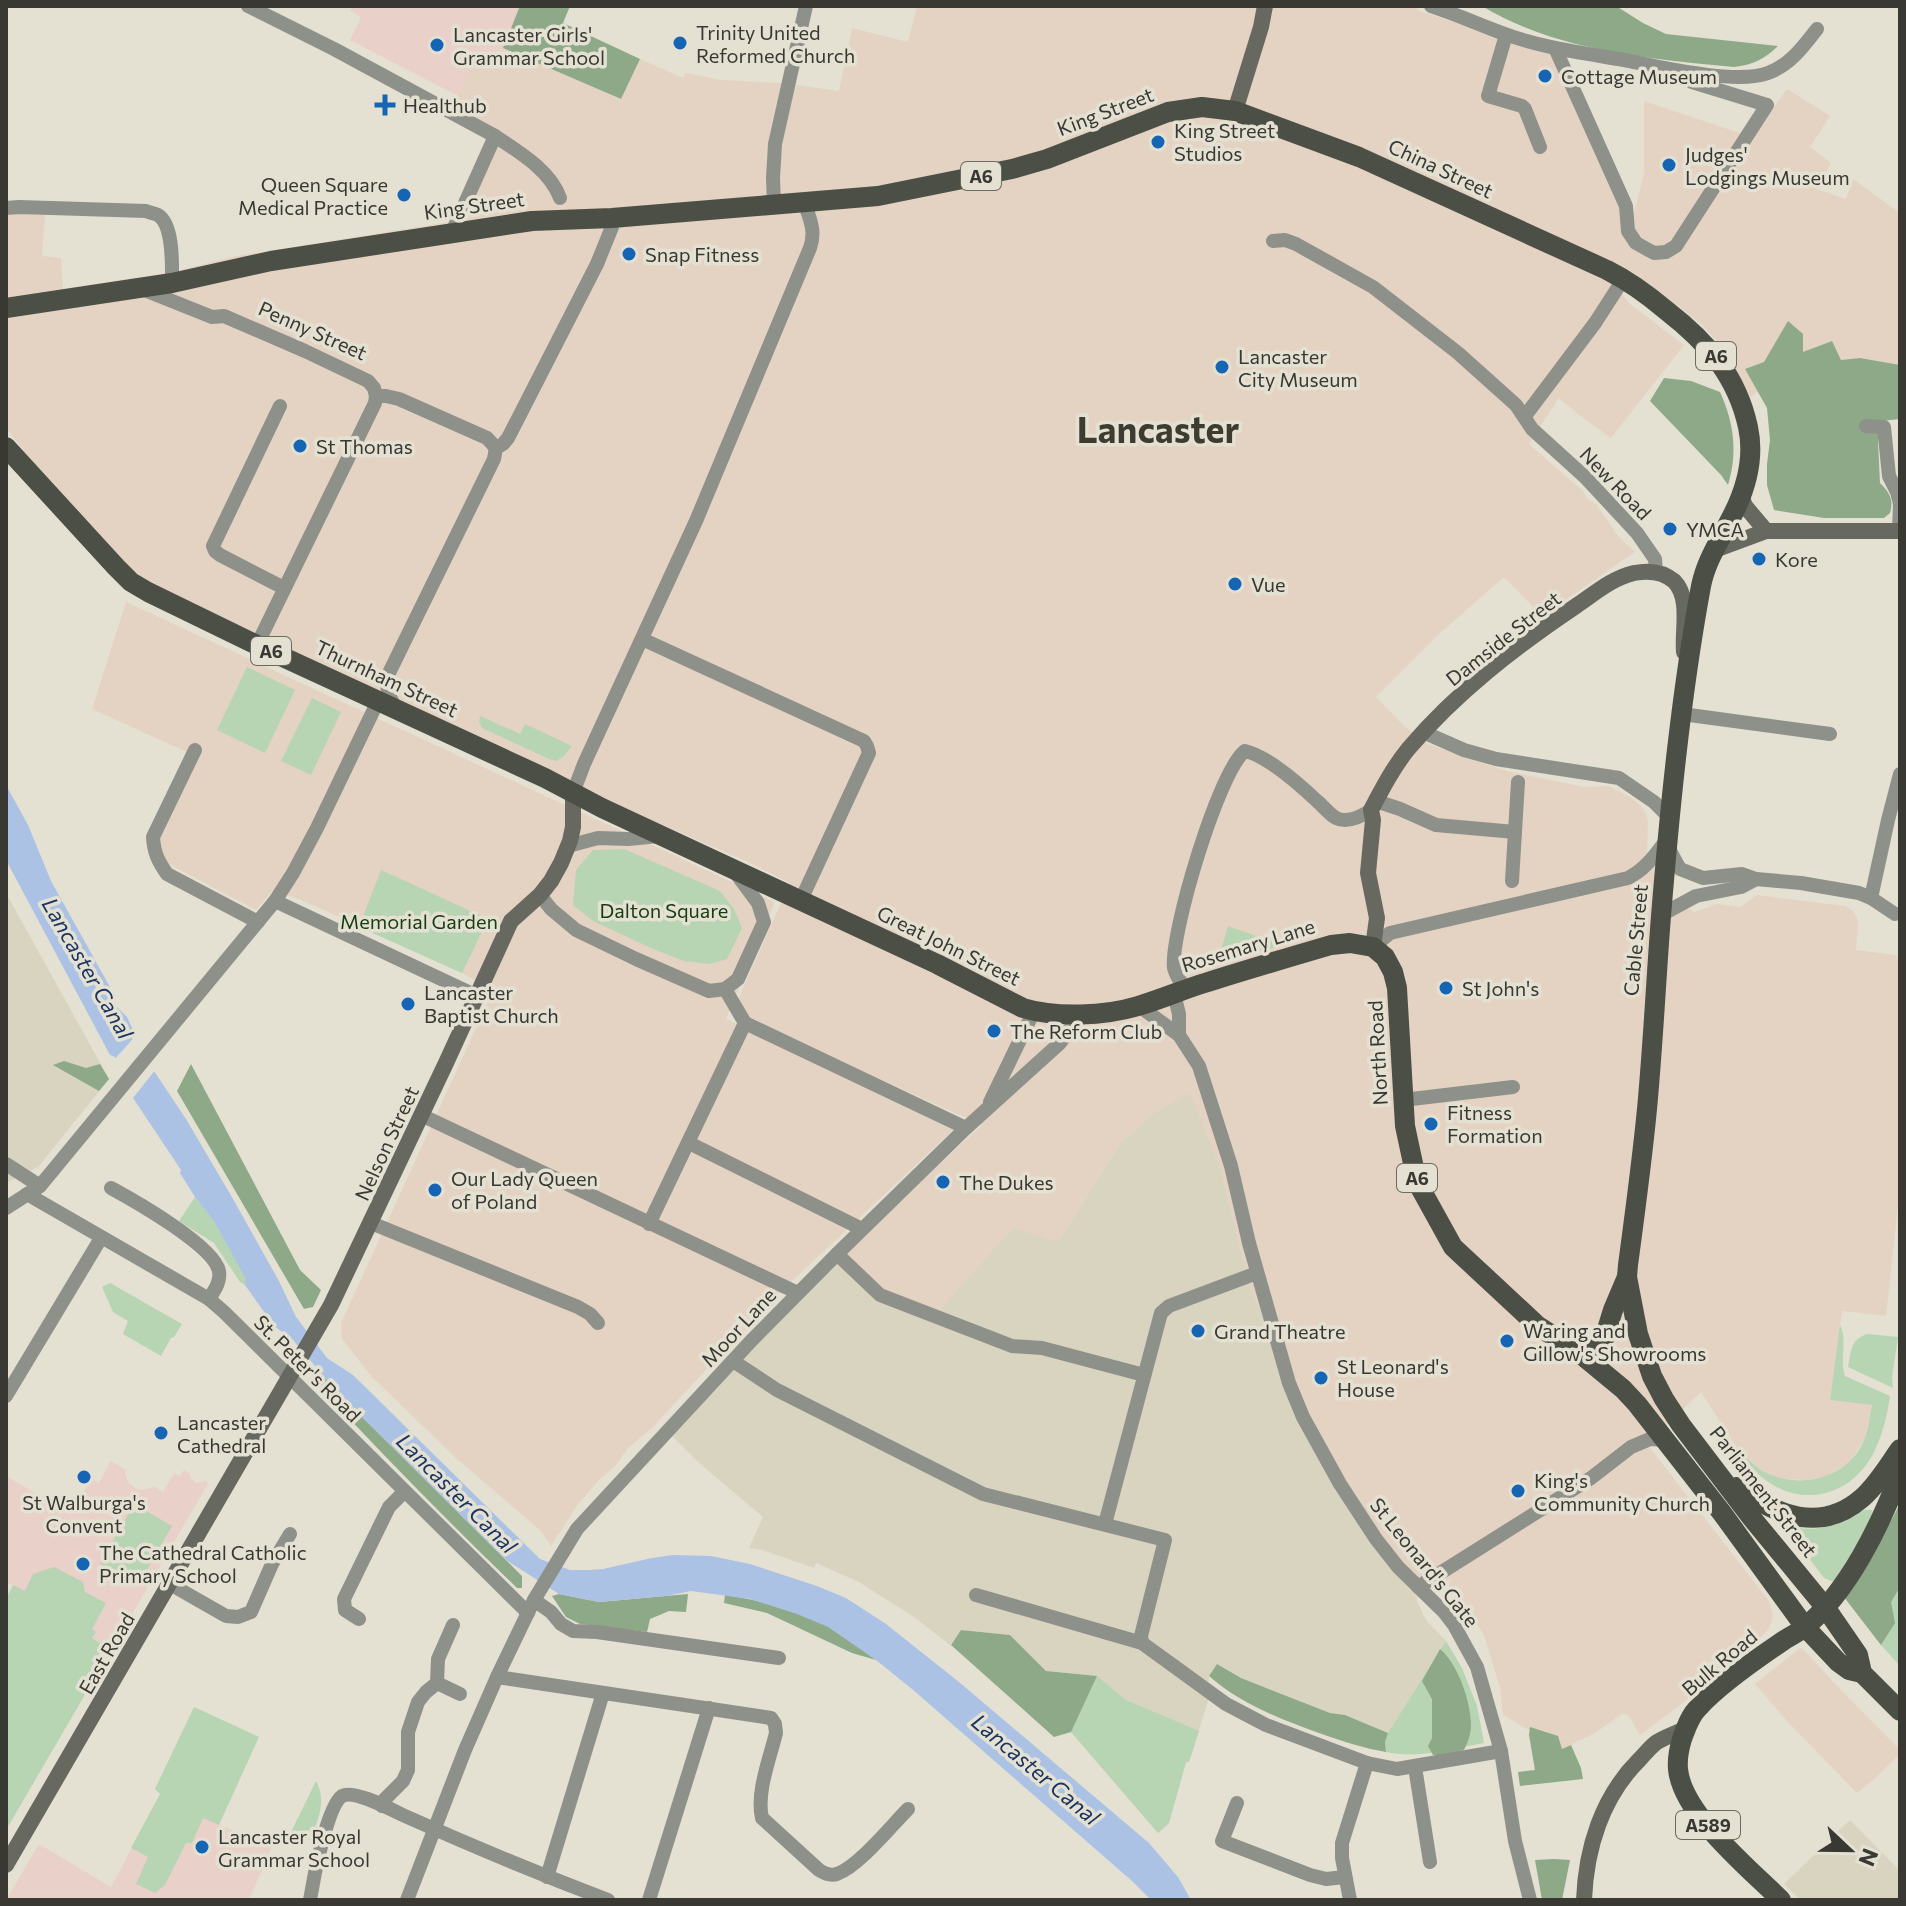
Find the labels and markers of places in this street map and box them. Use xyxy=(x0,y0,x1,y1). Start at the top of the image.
place label: Trinity United Reformed Church xyxy=(696,20,855,67)
place label: Lancaster Girls' Grammar School xyxy=(453,22,605,69)
marker: Trinity United Reformed Church xyxy=(671,34,689,52)
marker: Lancaster Girls' Grammar School xyxy=(428,36,446,54)
place label: Cottage Museum xyxy=(1561,64,1717,88)
marker: Cottage Museum xyxy=(1536,67,1554,85)
place label: Healthub xyxy=(403,93,487,117)
marker: Healthub xyxy=(374,94,396,116)
place label: King Street Studios xyxy=(1174,118,1275,165)
marker: King Street Studios xyxy=(1149,133,1167,151)
place label: Judges' Lodgings Museum xyxy=(1685,142,1850,189)
marker: Judges' Lodgings Museum xyxy=(1660,156,1678,174)
place label: Queen Square Medical Practice xyxy=(238,172,388,219)
marker: Queen Square Medical Practice xyxy=(395,186,413,204)
place label: Snap Fitness xyxy=(645,242,759,266)
marker: Snap Fitness xyxy=(620,245,638,263)
place label: Lancaster City Museum xyxy=(1238,344,1358,391)
marker: Lancaster City Museum xyxy=(1213,358,1231,376)
place label: St Thomas xyxy=(316,434,413,458)
marker: St Thomas xyxy=(291,437,309,455)
place label: YMCA xyxy=(1686,517,1744,541)
marker: YMCA xyxy=(1661,520,1679,538)
place label: Kore xyxy=(1775,547,1818,571)
marker: Kore xyxy=(1750,550,1768,568)
place label: Vue xyxy=(1251,572,1285,596)
marker: Vue xyxy=(1226,575,1244,593)
place label: St John's xyxy=(1462,976,1539,1000)
marker: St John's xyxy=(1437,979,1455,997)
place label: Lancaster Baptist Church xyxy=(424,980,559,1027)
marker: Lancaster Baptist Church xyxy=(399,995,417,1013)
place label: The Reform Club xyxy=(1010,1019,1162,1043)
marker: The Reform Club xyxy=(985,1022,1003,1040)
place label: Fitness Formation xyxy=(1447,1100,1543,1147)
marker: Fitness Formation xyxy=(1422,1115,1440,1133)
place label: Our Lady Queen of Poland xyxy=(451,1166,598,1213)
place label: The Dukes xyxy=(959,1170,1054,1194)
marker: The Dukes xyxy=(934,1173,952,1191)
marker: Our Lady Queen of Poland xyxy=(426,1181,444,1199)
place label: Waring and Gillow's Showrooms xyxy=(1523,1318,1706,1365)
place label: Grand Theatre xyxy=(1214,1319,1345,1343)
marker: Grand Theatre xyxy=(1189,1322,1207,1340)
marker: Waring and Gillow's Showrooms xyxy=(1498,1332,1516,1350)
place label: St Leonard's House xyxy=(1337,1354,1449,1401)
marker: St Leonard's House xyxy=(1312,1369,1330,1387)
place label: Lancaster Cathedral xyxy=(177,1410,266,1457)
marker: Lancaster Cathedral xyxy=(152,1424,170,1442)
marker: St Walburga's Convent xyxy=(75,1468,93,1486)
place label: King's Community Church xyxy=(1534,1468,1710,1515)
marker: King's Community Church xyxy=(1509,1482,1527,1500)
place label: St Walburga's Convent xyxy=(22,1490,146,1537)
place label: The Cathedral Catholic Primary School xyxy=(99,1540,307,1587)
marker: The Cathedral Catholic Primary School xyxy=(74,1555,92,1573)
place label: Lancaster Royal Grammar School xyxy=(218,1824,370,1871)
marker: Lancaster Royal Grammar School xyxy=(193,1838,211,1856)

